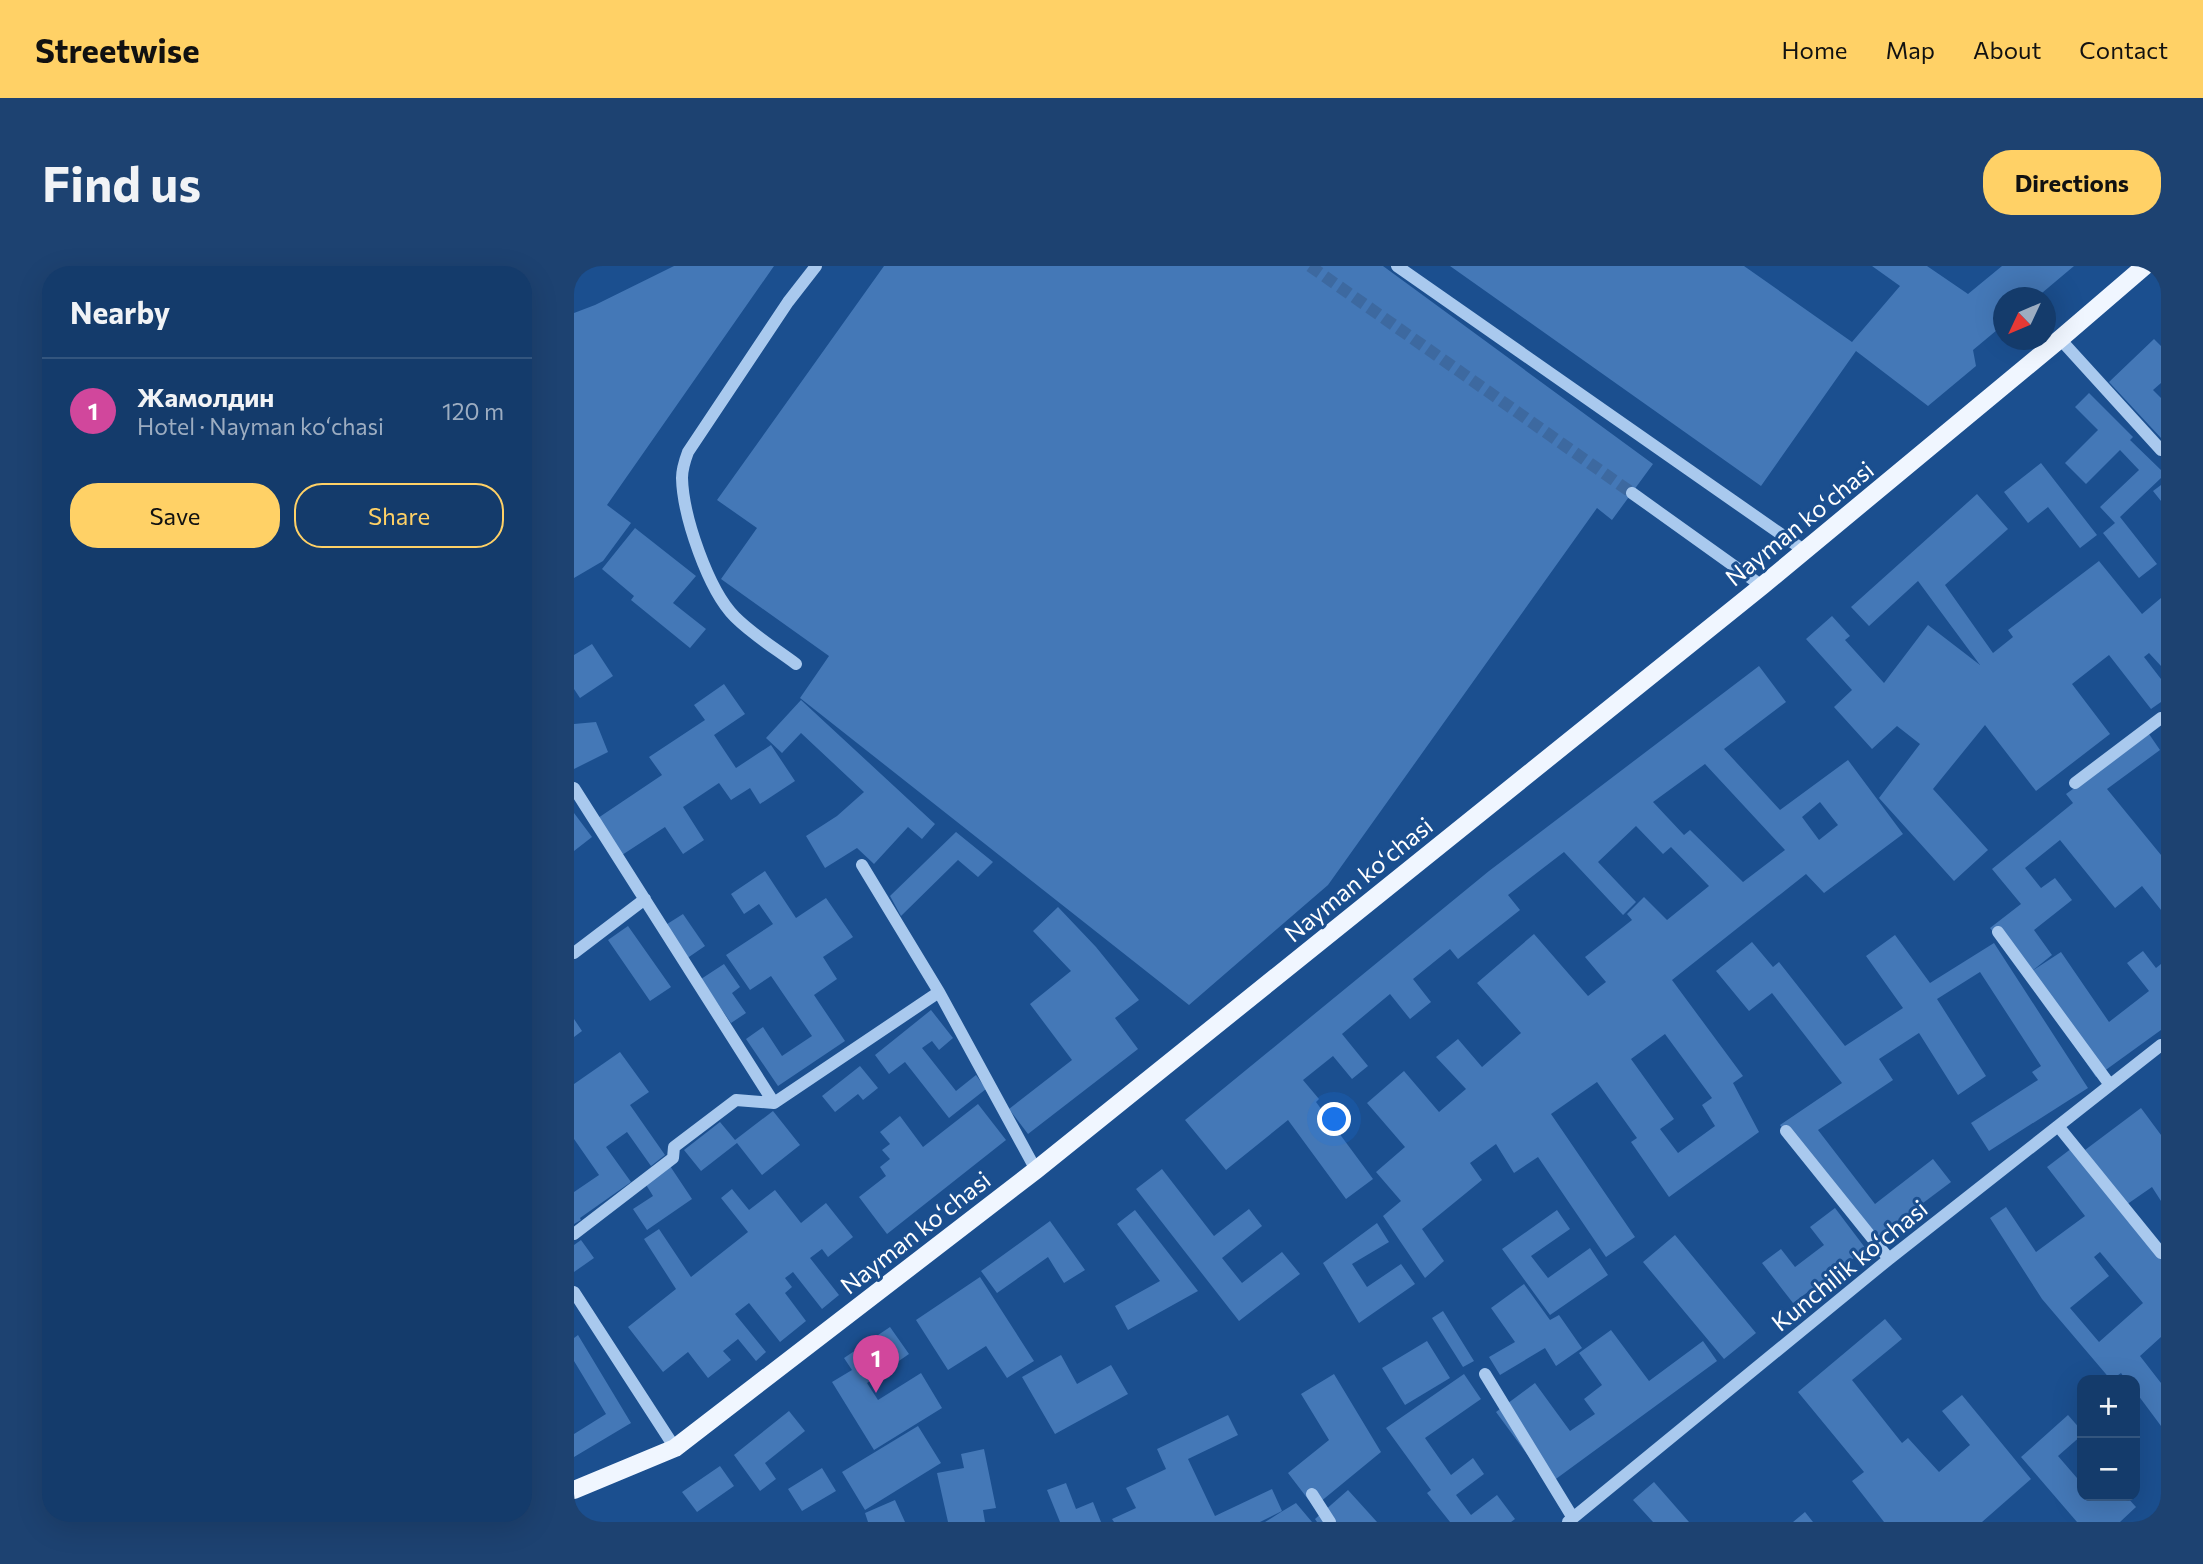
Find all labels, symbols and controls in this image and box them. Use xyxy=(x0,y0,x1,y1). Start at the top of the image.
text: Streetwise xyxy=(35,29,200,70)
text: Home xyxy=(1782,35,1848,64)
text: Map xyxy=(1886,35,1935,64)
text: About xyxy=(1973,35,2041,64)
text: Contact xyxy=(2079,35,2168,64)
button: Directions xyxy=(1983,150,2161,215)
text: Find us xyxy=(42,152,201,212)
north arrow xyxy=(1993,287,2056,350)
text: Nearby xyxy=(70,293,170,330)
text: Жамолдин xyxy=(137,381,274,412)
text: 1 xyxy=(88,397,98,425)
text: 120 m xyxy=(442,397,504,425)
text: Hotel · Nayman koʻchasi xyxy=(137,412,384,440)
street label: Nayman koʻchasi xyxy=(1719,454,1879,592)
button: Save xyxy=(70,483,280,548)
button: Share xyxy=(294,483,504,548)
street label: Nayman koʻchasi xyxy=(1278,810,1438,948)
your location xyxy=(1317,1102,1351,1136)
street label: Nayman koʻchasi xyxy=(834,1164,996,1300)
street label: Kunchilik koʻchasi xyxy=(1765,1193,1933,1337)
pin: 1 xyxy=(853,1335,899,1393)
map controls xyxy=(2077,1375,2140,1501)
button: + xyxy=(2077,1375,2140,1438)
button: − xyxy=(2077,1438,2140,1501)

